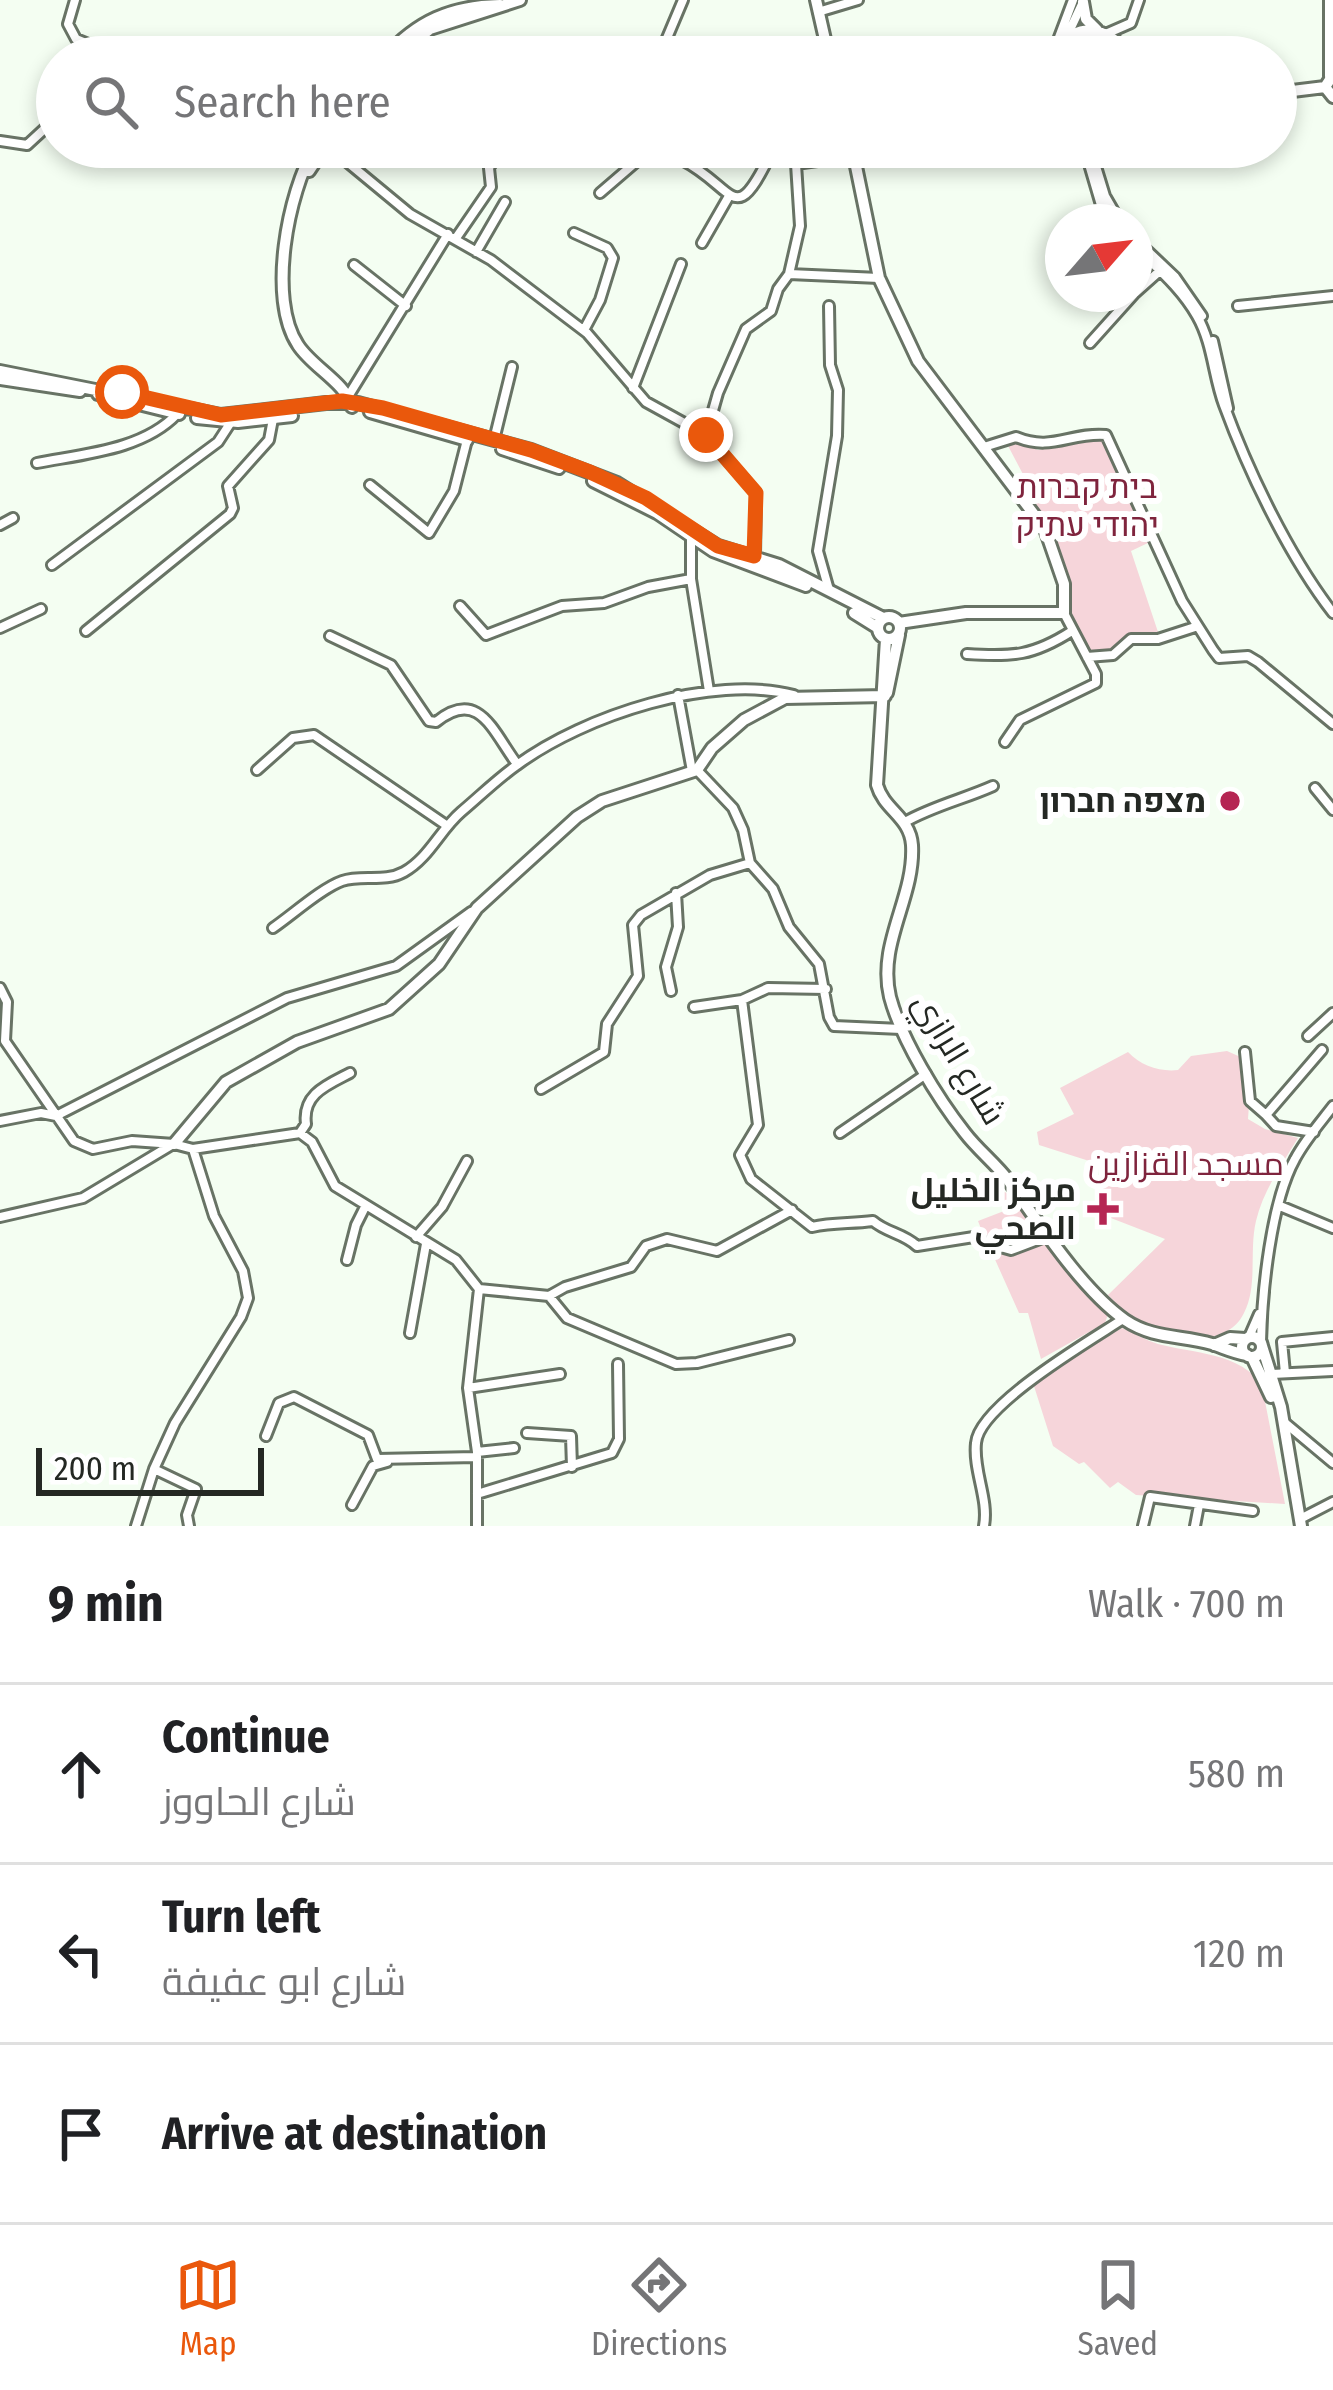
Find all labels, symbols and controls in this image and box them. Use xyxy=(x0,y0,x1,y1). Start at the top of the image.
search box xyxy=(36,36,1297,168)
icon: search xyxy=(78,69,144,135)
text: Search here xyxy=(174,75,391,129)
north arrow xyxy=(1045,204,1153,312)
route start xyxy=(95,365,149,419)
route end xyxy=(679,408,733,462)
park label: בית קברות יהודי עתיק xyxy=(1015,467,1159,545)
place label: מצפה חברון xyxy=(1040,781,1206,821)
marker: מצפה חברון xyxy=(1217,788,1243,814)
street label: شارع الرازي xyxy=(900,986,1014,1135)
park label: مسجد القزازين xyxy=(1088,1144,1284,1184)
place label: مركز الخليل الصحي xyxy=(911,1170,1076,1254)
marker: مركز الخليل الصحي xyxy=(1087,1193,1119,1225)
scale bar xyxy=(36,1442,264,1495)
text: 200 m xyxy=(54,1449,136,1489)
text: 9 min xyxy=(48,1573,164,1635)
text: Walk · 700 m xyxy=(1088,1581,1285,1627)
text: Continue xyxy=(162,1710,330,1764)
icon: ahead xyxy=(48,1741,114,1807)
text: 580 m xyxy=(1188,1751,1285,1797)
text: شارع الحاووز xyxy=(162,1779,356,1825)
text: Turn left xyxy=(162,1890,321,1944)
icon: left xyxy=(48,1921,114,1987)
text: 120 m xyxy=(1193,1931,1285,1977)
text: شارع ابو عفيفة xyxy=(162,1959,406,2005)
icon: arrive xyxy=(48,2101,114,2167)
text: Arrive at destination xyxy=(162,2107,547,2161)
tab: Map xyxy=(175,2252,241,2364)
tab: Directions xyxy=(591,2252,727,2364)
tab: Saved xyxy=(1077,2252,1158,2364)

